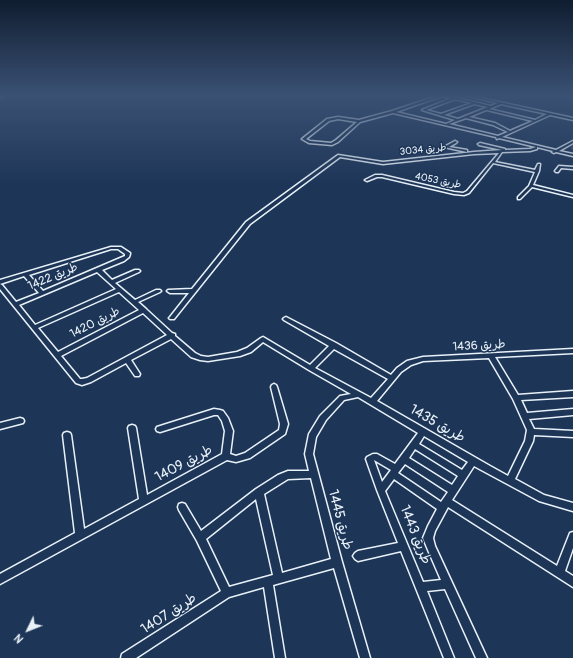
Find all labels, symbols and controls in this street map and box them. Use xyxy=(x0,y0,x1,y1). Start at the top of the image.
street label: طريق 3034 xyxy=(399,142,447,158)
street label: طريق 4053 xyxy=(414,171,462,191)
street label: طريق 1422 xyxy=(26,260,80,294)
street label: طريق 1420 xyxy=(68,304,122,342)
street label: طريق 1436 xyxy=(452,337,506,355)
street label: طريق 1435 xyxy=(406,401,468,447)
street label: طريق 1409 xyxy=(152,442,216,486)
street label: طريق 1445 xyxy=(324,488,356,552)
street label: طريق 1443 xyxy=(396,503,434,567)
street label: طريق 1407 xyxy=(138,590,200,638)
north arrow xyxy=(8,610,48,650)
text: N xyxy=(12,631,26,646)

